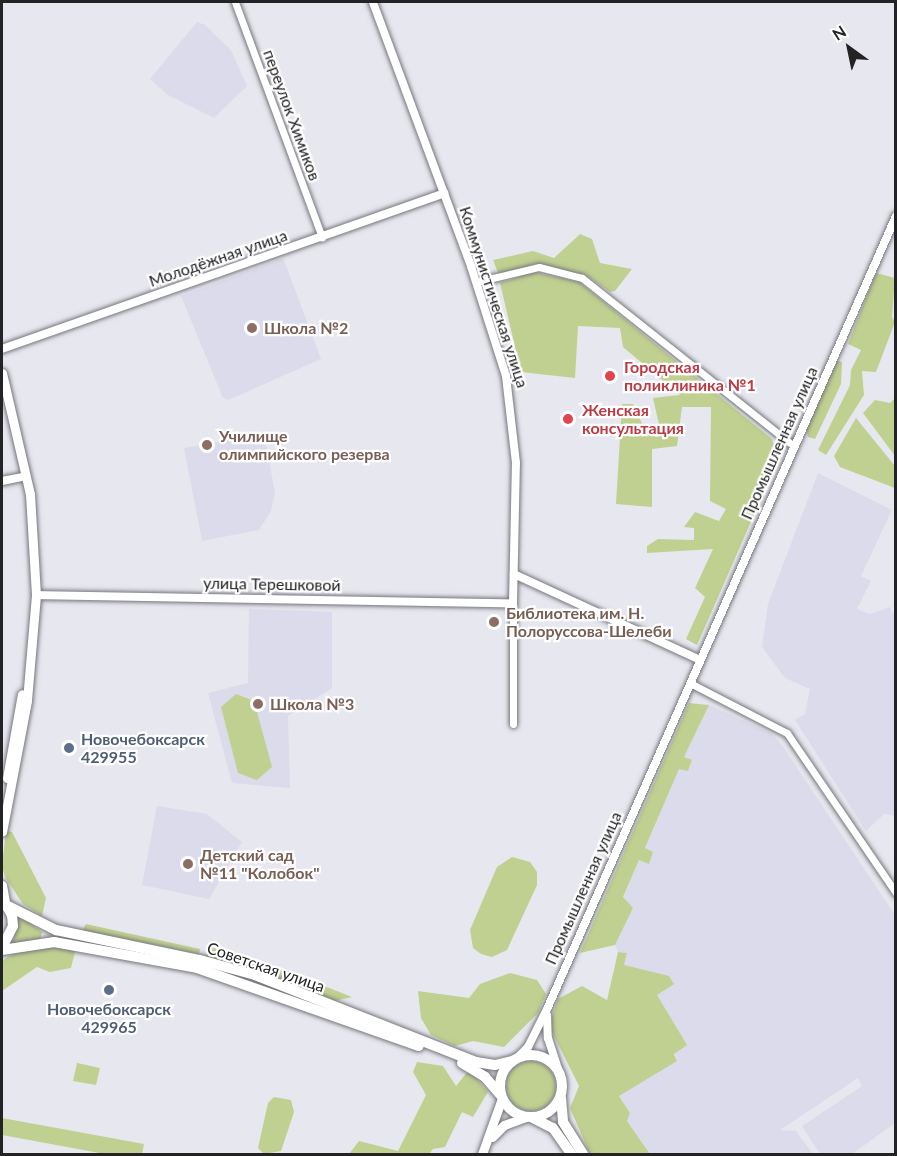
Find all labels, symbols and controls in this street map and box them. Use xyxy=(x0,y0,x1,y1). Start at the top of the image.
north arrow xyxy=(819,18,879,78)
text: N xyxy=(829,21,849,44)
street label: переулок Химиков xyxy=(259,47,325,183)
street label: Коммунистическая улица xyxy=(456,204,532,390)
street label: Молодёжная улица xyxy=(146,225,290,291)
place label: Школа №2 xyxy=(264,318,348,338)
marker: Школа №2 xyxy=(245,321,259,335)
place label: Городская поликлиника №1 xyxy=(624,357,756,395)
street label: Промышленная улица xyxy=(737,364,821,522)
marker: Городская поликлиника №1 xyxy=(601,367,619,385)
place label: Женская консультация xyxy=(582,400,684,438)
marker: Женская консультация xyxy=(559,410,577,428)
place label: Училище олимпийского резерва xyxy=(219,426,390,464)
marker: Училище олимпийского резерва xyxy=(200,438,214,452)
street label: улица Терешковой xyxy=(203,573,341,595)
place label: Библиотека им. Н. Полоруссова-Шелеби xyxy=(506,603,671,641)
marker: Библиотека им. Н. Полоруссова-Шелеби xyxy=(487,615,501,629)
place label: Школа №3 xyxy=(270,694,354,714)
marker: Школа №3 xyxy=(251,697,265,711)
place label: Новочебоксарск 429955 xyxy=(81,729,205,767)
marker: Новочебоксарск 429955 xyxy=(62,741,76,755)
street label: Промышленная улица xyxy=(541,809,625,967)
place label: Детский сад №11 "Колобок" xyxy=(200,845,320,883)
marker: Детский сад №11 "Колобок" xyxy=(181,857,195,871)
street label: Советская улица xyxy=(205,938,327,996)
marker: Новочебоксарск 429965 xyxy=(102,983,116,997)
place label: Новочебоксарск 429965 xyxy=(47,999,171,1037)

